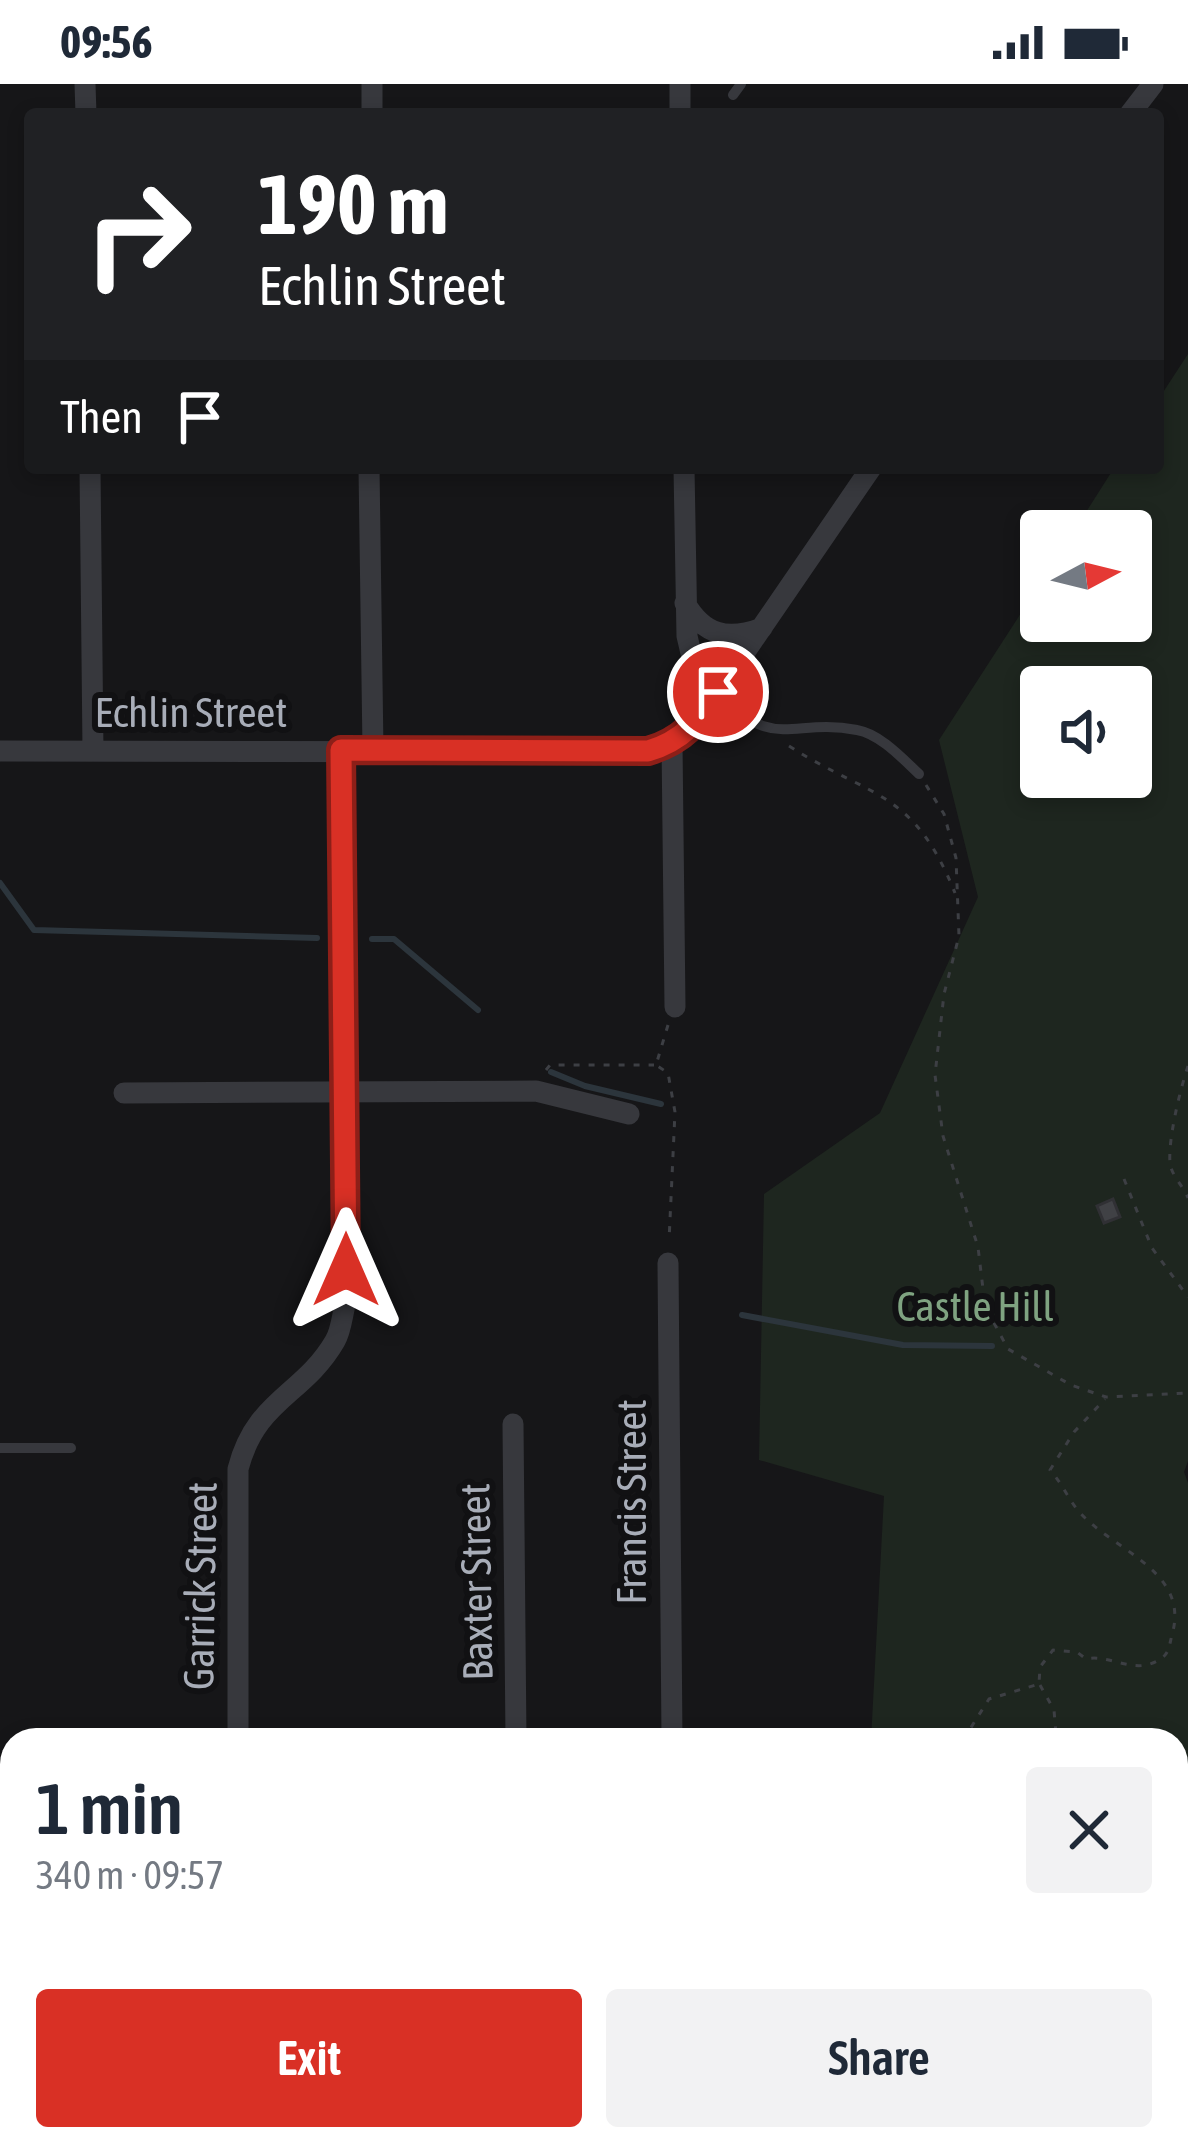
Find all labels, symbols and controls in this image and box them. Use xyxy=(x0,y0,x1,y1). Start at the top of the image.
text: 09:56 xyxy=(60,16,153,68)
icon: right xyxy=(60,156,216,312)
text: 190 m xyxy=(258,156,448,252)
text: Echlin Street xyxy=(258,255,506,316)
icon: arrive xyxy=(167,384,233,450)
text: Then xyxy=(60,391,143,443)
north arrow xyxy=(1020,510,1152,642)
map controls xyxy=(1020,510,1152,798)
pin xyxy=(667,641,769,743)
icon: arrive xyxy=(685,659,751,725)
button: sound xyxy=(1020,666,1152,798)
street label: Echlin Street xyxy=(95,688,287,736)
position arrow xyxy=(283,1207,409,1333)
park label: Castle Hill xyxy=(896,1282,1054,1330)
street label: Francis Street xyxy=(607,1399,655,1605)
street label: Garrick Street xyxy=(174,1482,226,1690)
street label: Baxter Street xyxy=(450,1483,502,1681)
text: 1 min xyxy=(36,1767,183,1849)
button: close xyxy=(1026,1767,1152,1893)
text: 340 m · 09:57 xyxy=(36,1853,224,1897)
button: Exit xyxy=(36,1989,582,2127)
button: Share xyxy=(606,1989,1152,2127)

